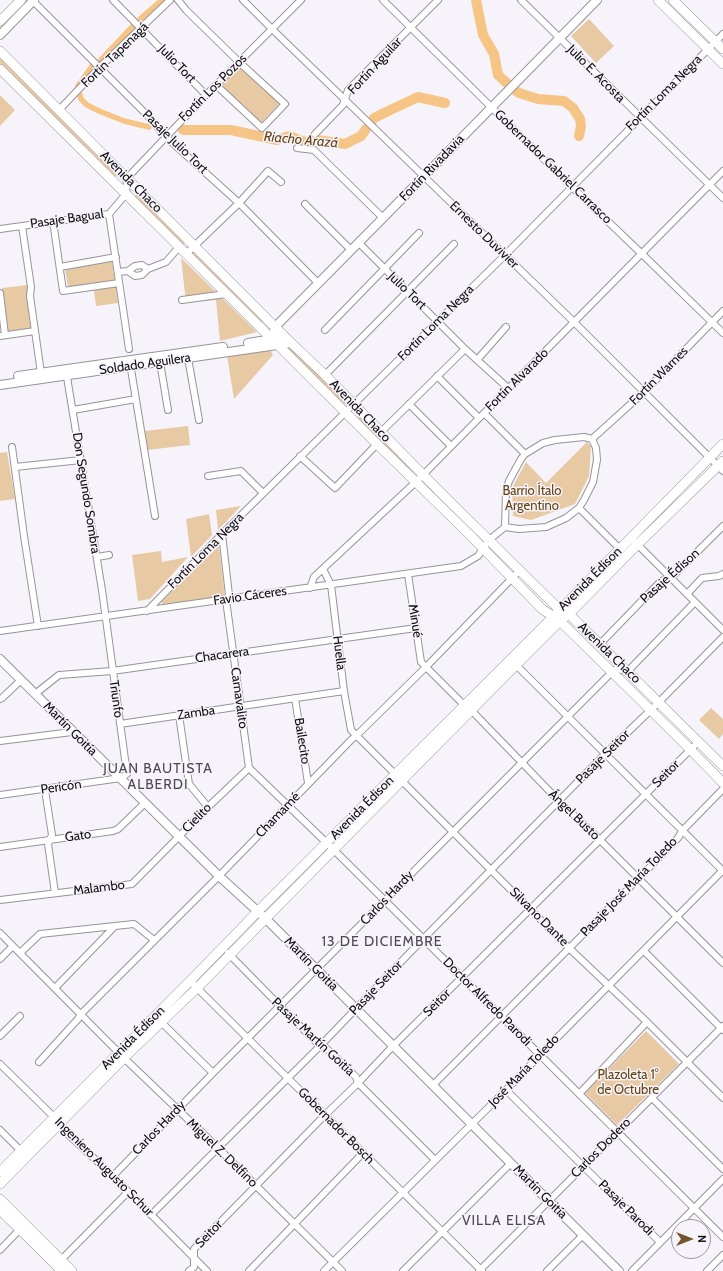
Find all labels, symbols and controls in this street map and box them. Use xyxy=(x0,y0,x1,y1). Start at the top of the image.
street label: Fortín Tapenagá xyxy=(78,19,152,91)
street label: Fortín Aguilar xyxy=(345,34,405,98)
street label: Julio Tort xyxy=(155,42,199,86)
street label: Julio E. Acosta xyxy=(564,42,628,106)
street label: Fortín Los Pozos xyxy=(176,51,250,125)
street label: Fortín Loma Negra xyxy=(623,52,705,134)
street label: Pasaje Julio Tort xyxy=(139,107,211,177)
street label: Gobernador Gabriel Carrasco xyxy=(491,107,615,227)
water label: Riacho Arazá xyxy=(263,128,339,152)
street label: Fortín Rivadavia xyxy=(396,131,468,205)
street label: Avenida Chaco xyxy=(97,148,165,216)
street label: Ernesto Duvivier xyxy=(446,198,522,272)
street label: Pasaje Bagual xyxy=(29,206,105,232)
street label: Julio Tort xyxy=(385,269,429,313)
street label: Fortín Loma Negra xyxy=(395,282,477,364)
street label: Fortín Warnes xyxy=(627,344,691,408)
street label: Fortín Alvarado xyxy=(482,345,552,415)
street label: Soldado Aguilera xyxy=(98,350,192,378)
street label: Avenida Chaco xyxy=(326,376,394,446)
street label: Don Segundo Sombra xyxy=(69,431,103,555)
park label: Barrio Ítalo Argentino xyxy=(502,483,562,514)
street label: Fortín Loma Negra xyxy=(165,510,247,592)
street label: Avenida Édison xyxy=(555,544,625,614)
street label: Pasaje Édison xyxy=(637,545,703,607)
street label: Favio Cáceres xyxy=(212,583,288,609)
street label: Minué xyxy=(405,603,425,639)
street label: Avenida Chaco xyxy=(574,619,644,687)
street label: Huella xyxy=(329,635,349,671)
street label: Chacarera xyxy=(194,643,250,667)
street label: Carnavalito xyxy=(227,666,251,730)
street label: Triunfo xyxy=(106,679,126,719)
street label: Martín Goitía xyxy=(40,699,100,759)
street label: Zamba xyxy=(176,703,216,723)
street label: Bailecito xyxy=(291,717,313,765)
street label: Pasaje Seitor xyxy=(573,727,633,787)
street label: Seitor xyxy=(649,757,683,791)
district label: JUAN BAUTISTA ALBERDI xyxy=(103,761,213,794)
street label: Avenida Édison xyxy=(327,773,397,843)
street label: Pericón xyxy=(40,776,82,798)
street label: Ángel Busto xyxy=(545,787,603,843)
street label: Chamamé xyxy=(253,789,303,841)
street label: Cielito xyxy=(179,800,215,836)
street label: Gato xyxy=(64,826,92,846)
street label: Pasaje José María Toledo xyxy=(577,834,681,940)
street label: Carlos Hardy xyxy=(357,867,417,929)
street label: Malambo xyxy=(72,877,126,899)
street label: Silvano Dante xyxy=(506,884,572,950)
street label: Martín Goitía xyxy=(281,934,341,994)
district label: 13 DE DICIEMBRE xyxy=(322,934,442,950)
street label: Doctor Alfredo Parodi xyxy=(440,955,534,1049)
street label: Pasaje Seitor xyxy=(346,957,406,1019)
street label: Seitor xyxy=(420,986,454,1020)
street label: Pasaje Martín Goitía xyxy=(268,995,358,1079)
street label: Avenida Édison xyxy=(98,1003,168,1073)
street label: José María Toledo xyxy=(485,1031,563,1111)
park label: Plazoleta 1° de Octubre xyxy=(597,1067,659,1098)
street label: Gobernador Bosch xyxy=(294,1084,378,1168)
street label: Carlos Hardy xyxy=(129,1097,189,1159)
street label: Ingeniero Augusto Schur xyxy=(51,1114,157,1220)
street label: Miguel Z. Delfino xyxy=(183,1115,261,1191)
street label: Carlos Dodero xyxy=(568,1115,634,1181)
street label: Martín Goitía xyxy=(510,1162,570,1222)
street label: Pasaje Parodi xyxy=(595,1177,657,1239)
district label: VILLA ELISA xyxy=(462,1213,546,1229)
street label: Seitor xyxy=(192,1217,226,1251)
north arrow xyxy=(671,1219,711,1259)
text: N xyxy=(695,1235,709,1243)

